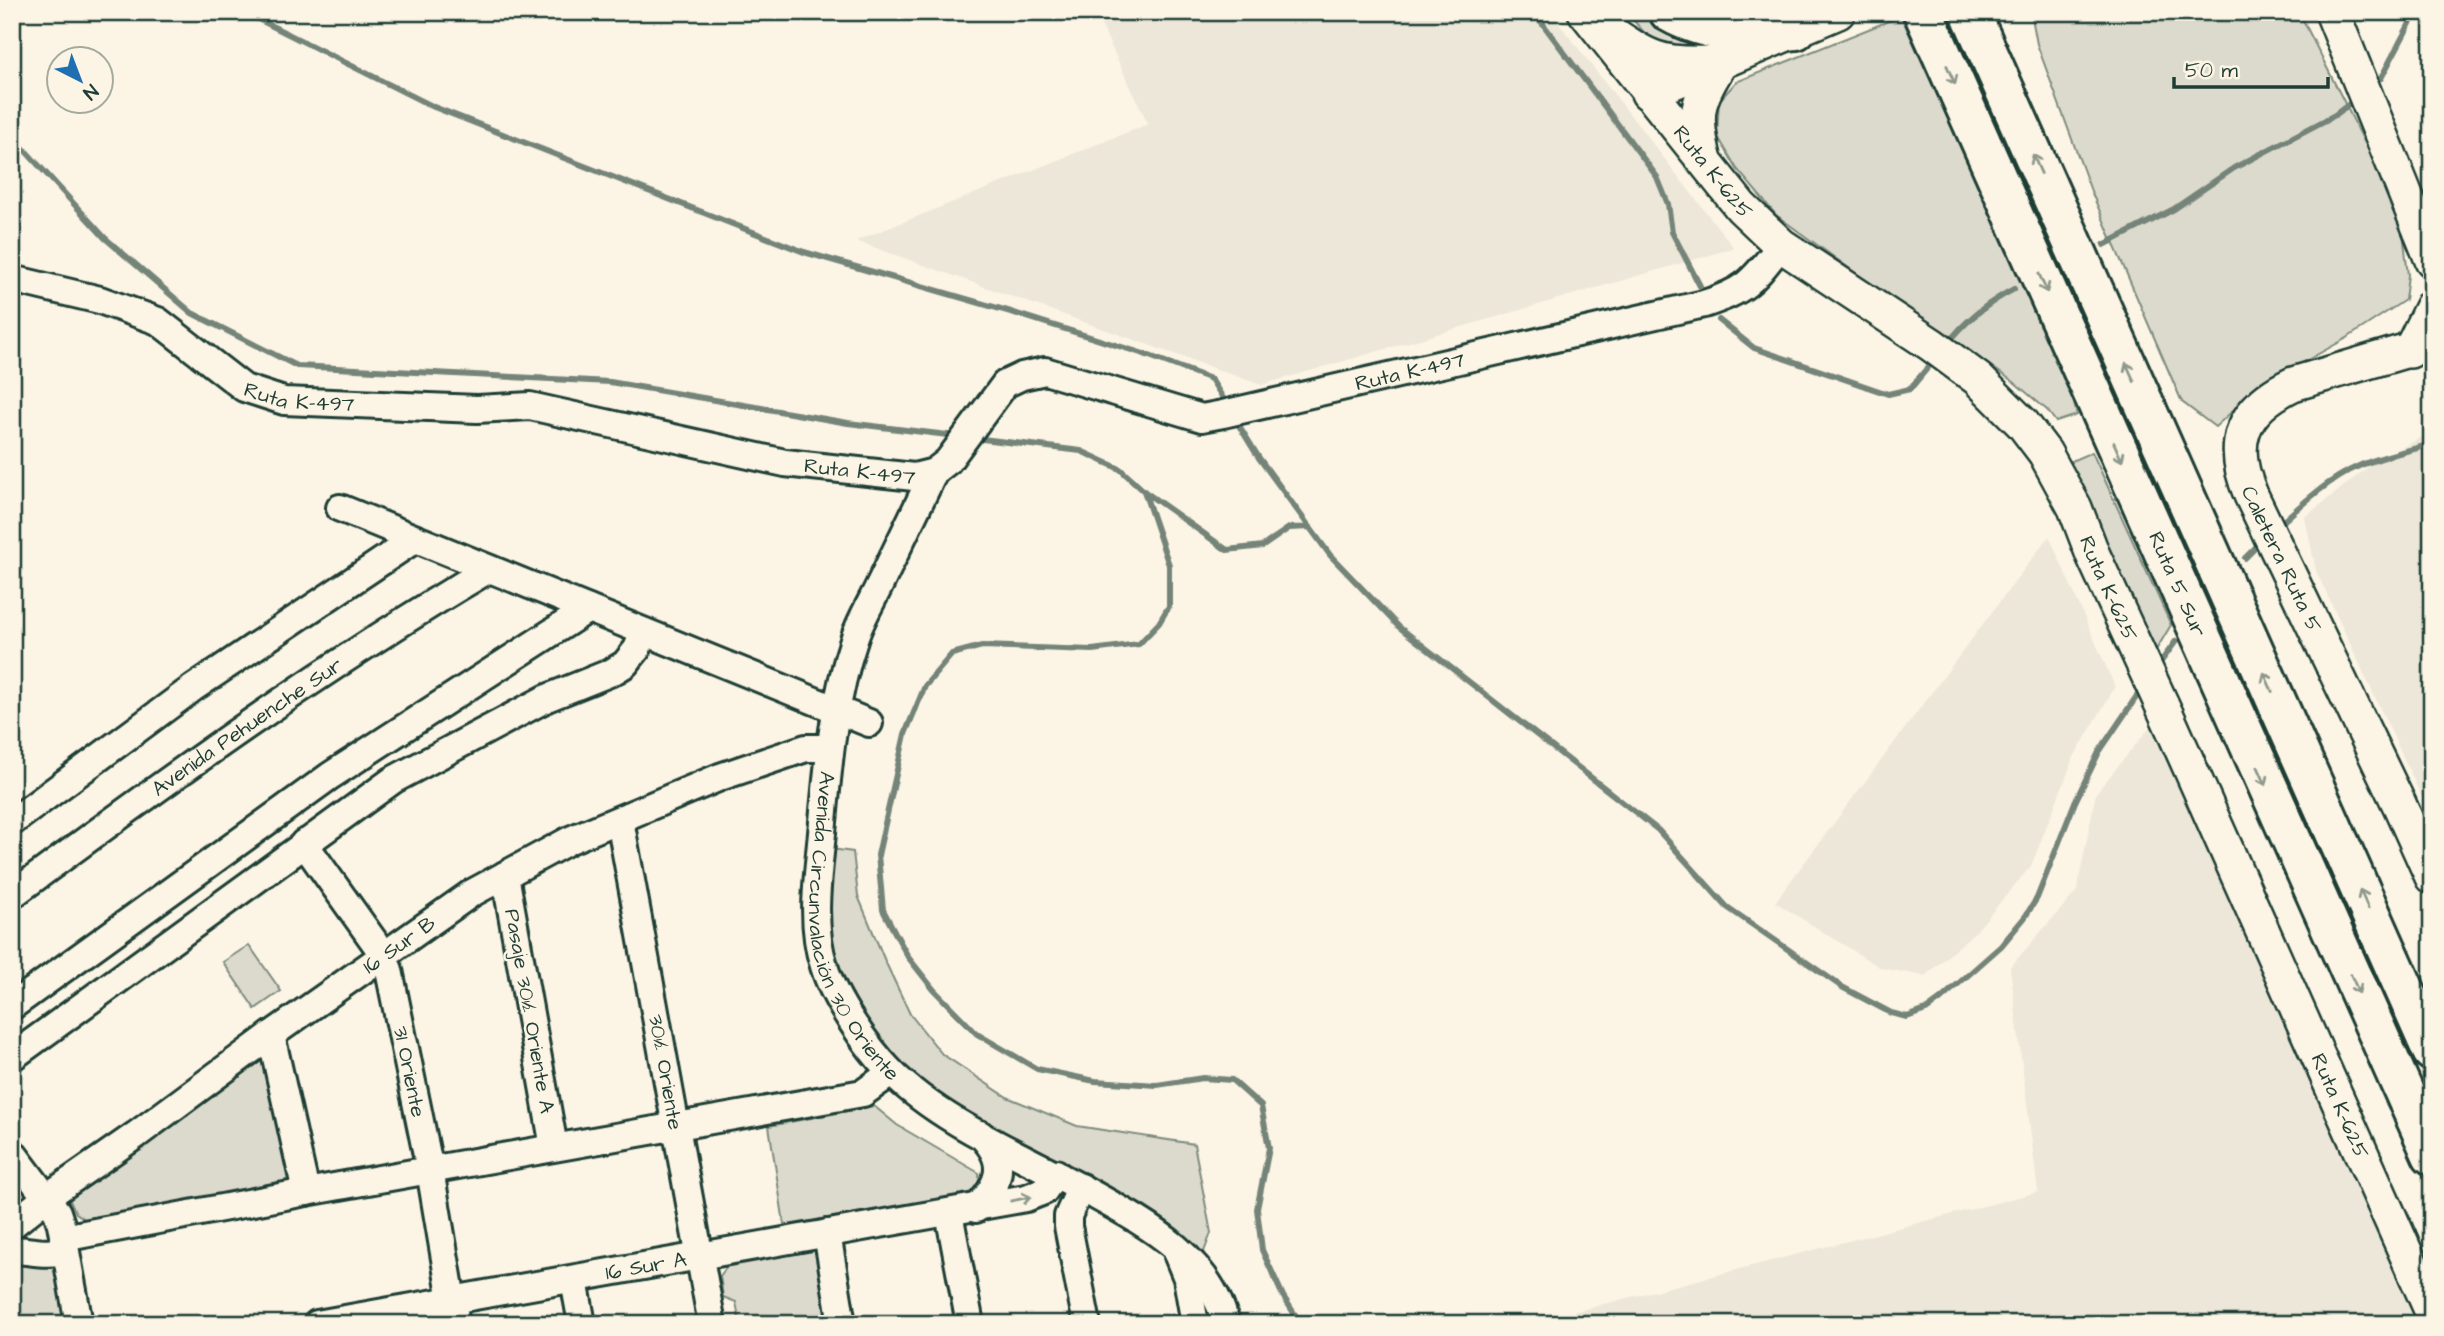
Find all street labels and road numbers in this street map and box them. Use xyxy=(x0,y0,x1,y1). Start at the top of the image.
street label: Ruta K-625 xyxy=(1666,119,1759,226)
street label: Ruta K-497 xyxy=(1352,345,1468,398)
street label: Ruta K-497 xyxy=(240,375,355,419)
street label: Ruta K-497 xyxy=(803,451,917,492)
street label: Caletera Ruta 5 xyxy=(2234,481,2329,637)
street label: Ruta 5 Sur xyxy=(2141,527,2213,642)
street label: Ruta K-625 xyxy=(2072,532,2145,646)
street label: Avenida Pehuenche Sur xyxy=(146,650,349,803)
street label: Avenida Circunvalación 30 Oriente xyxy=(801,770,906,1088)
street label: Pasaje 30½ Oriente A xyxy=(497,907,562,1116)
street label: 16 Sur B xyxy=(357,909,442,981)
street label: 30½ Oriente xyxy=(641,1012,690,1132)
street label: 31 Oriente xyxy=(386,1023,433,1120)
street label: Ruta K-625 xyxy=(2304,1049,2376,1163)
street label: 16 Sur A xyxy=(603,1245,689,1287)

